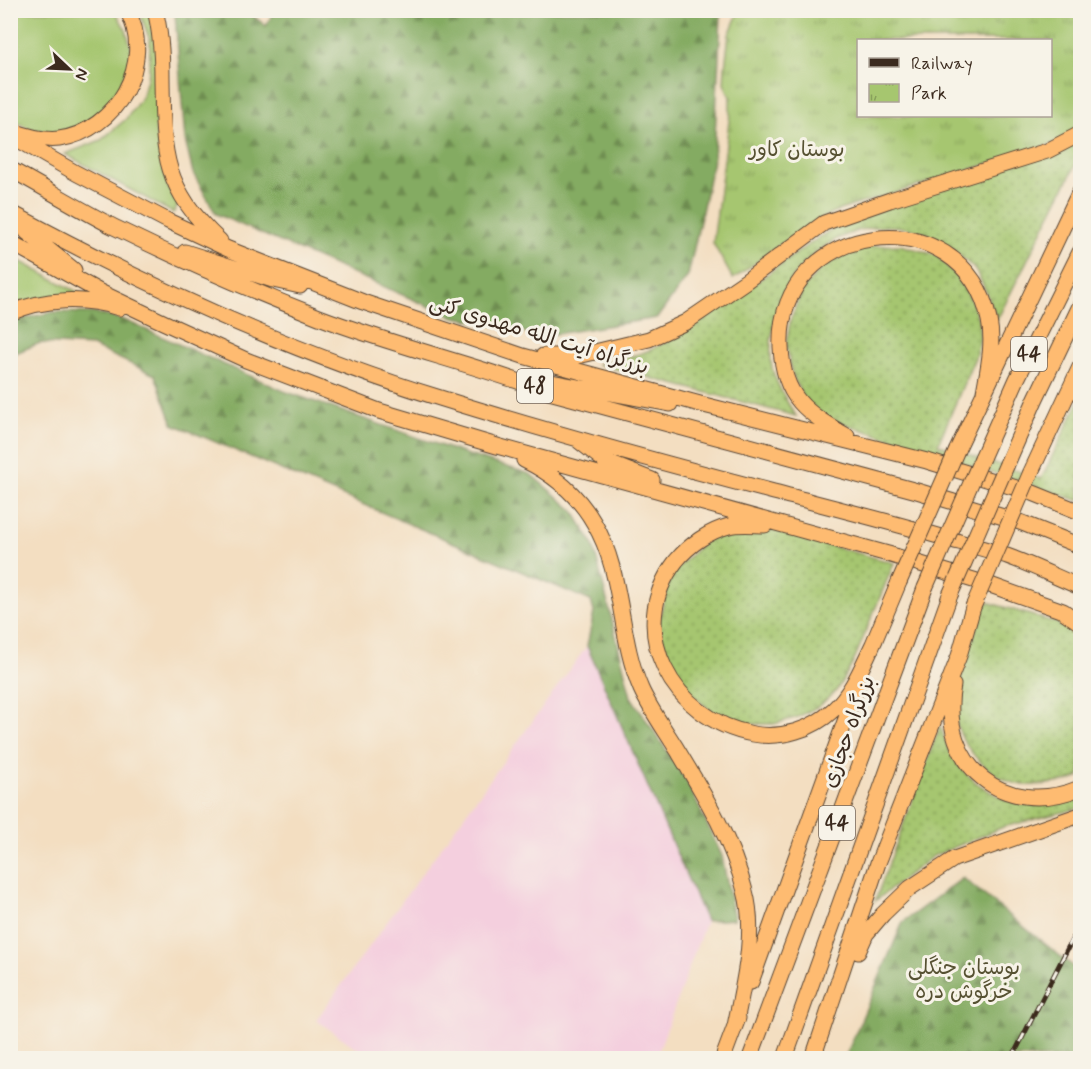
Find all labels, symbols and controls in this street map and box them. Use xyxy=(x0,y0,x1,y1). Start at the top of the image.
north arrow xyxy=(39,39,99,99)
legend xyxy=(857,39,1052,117)
text: Railway xyxy=(911,52,973,76)
text: N xyxy=(70,65,93,83)
text: Park xyxy=(911,82,947,106)
park label: بوستان کاور xyxy=(747,136,845,164)
street label: بزرگراه آیت الله مهدوی کنی xyxy=(426,288,652,382)
road number: 44 xyxy=(1011,337,1047,371)
road number: 48 xyxy=(517,369,553,403)
street label: بزرگراه حجازی xyxy=(816,672,882,792)
road number: 44 xyxy=(819,806,855,840)
park label: بوستان جنگلی خرگوش دره xyxy=(908,954,1020,1006)

